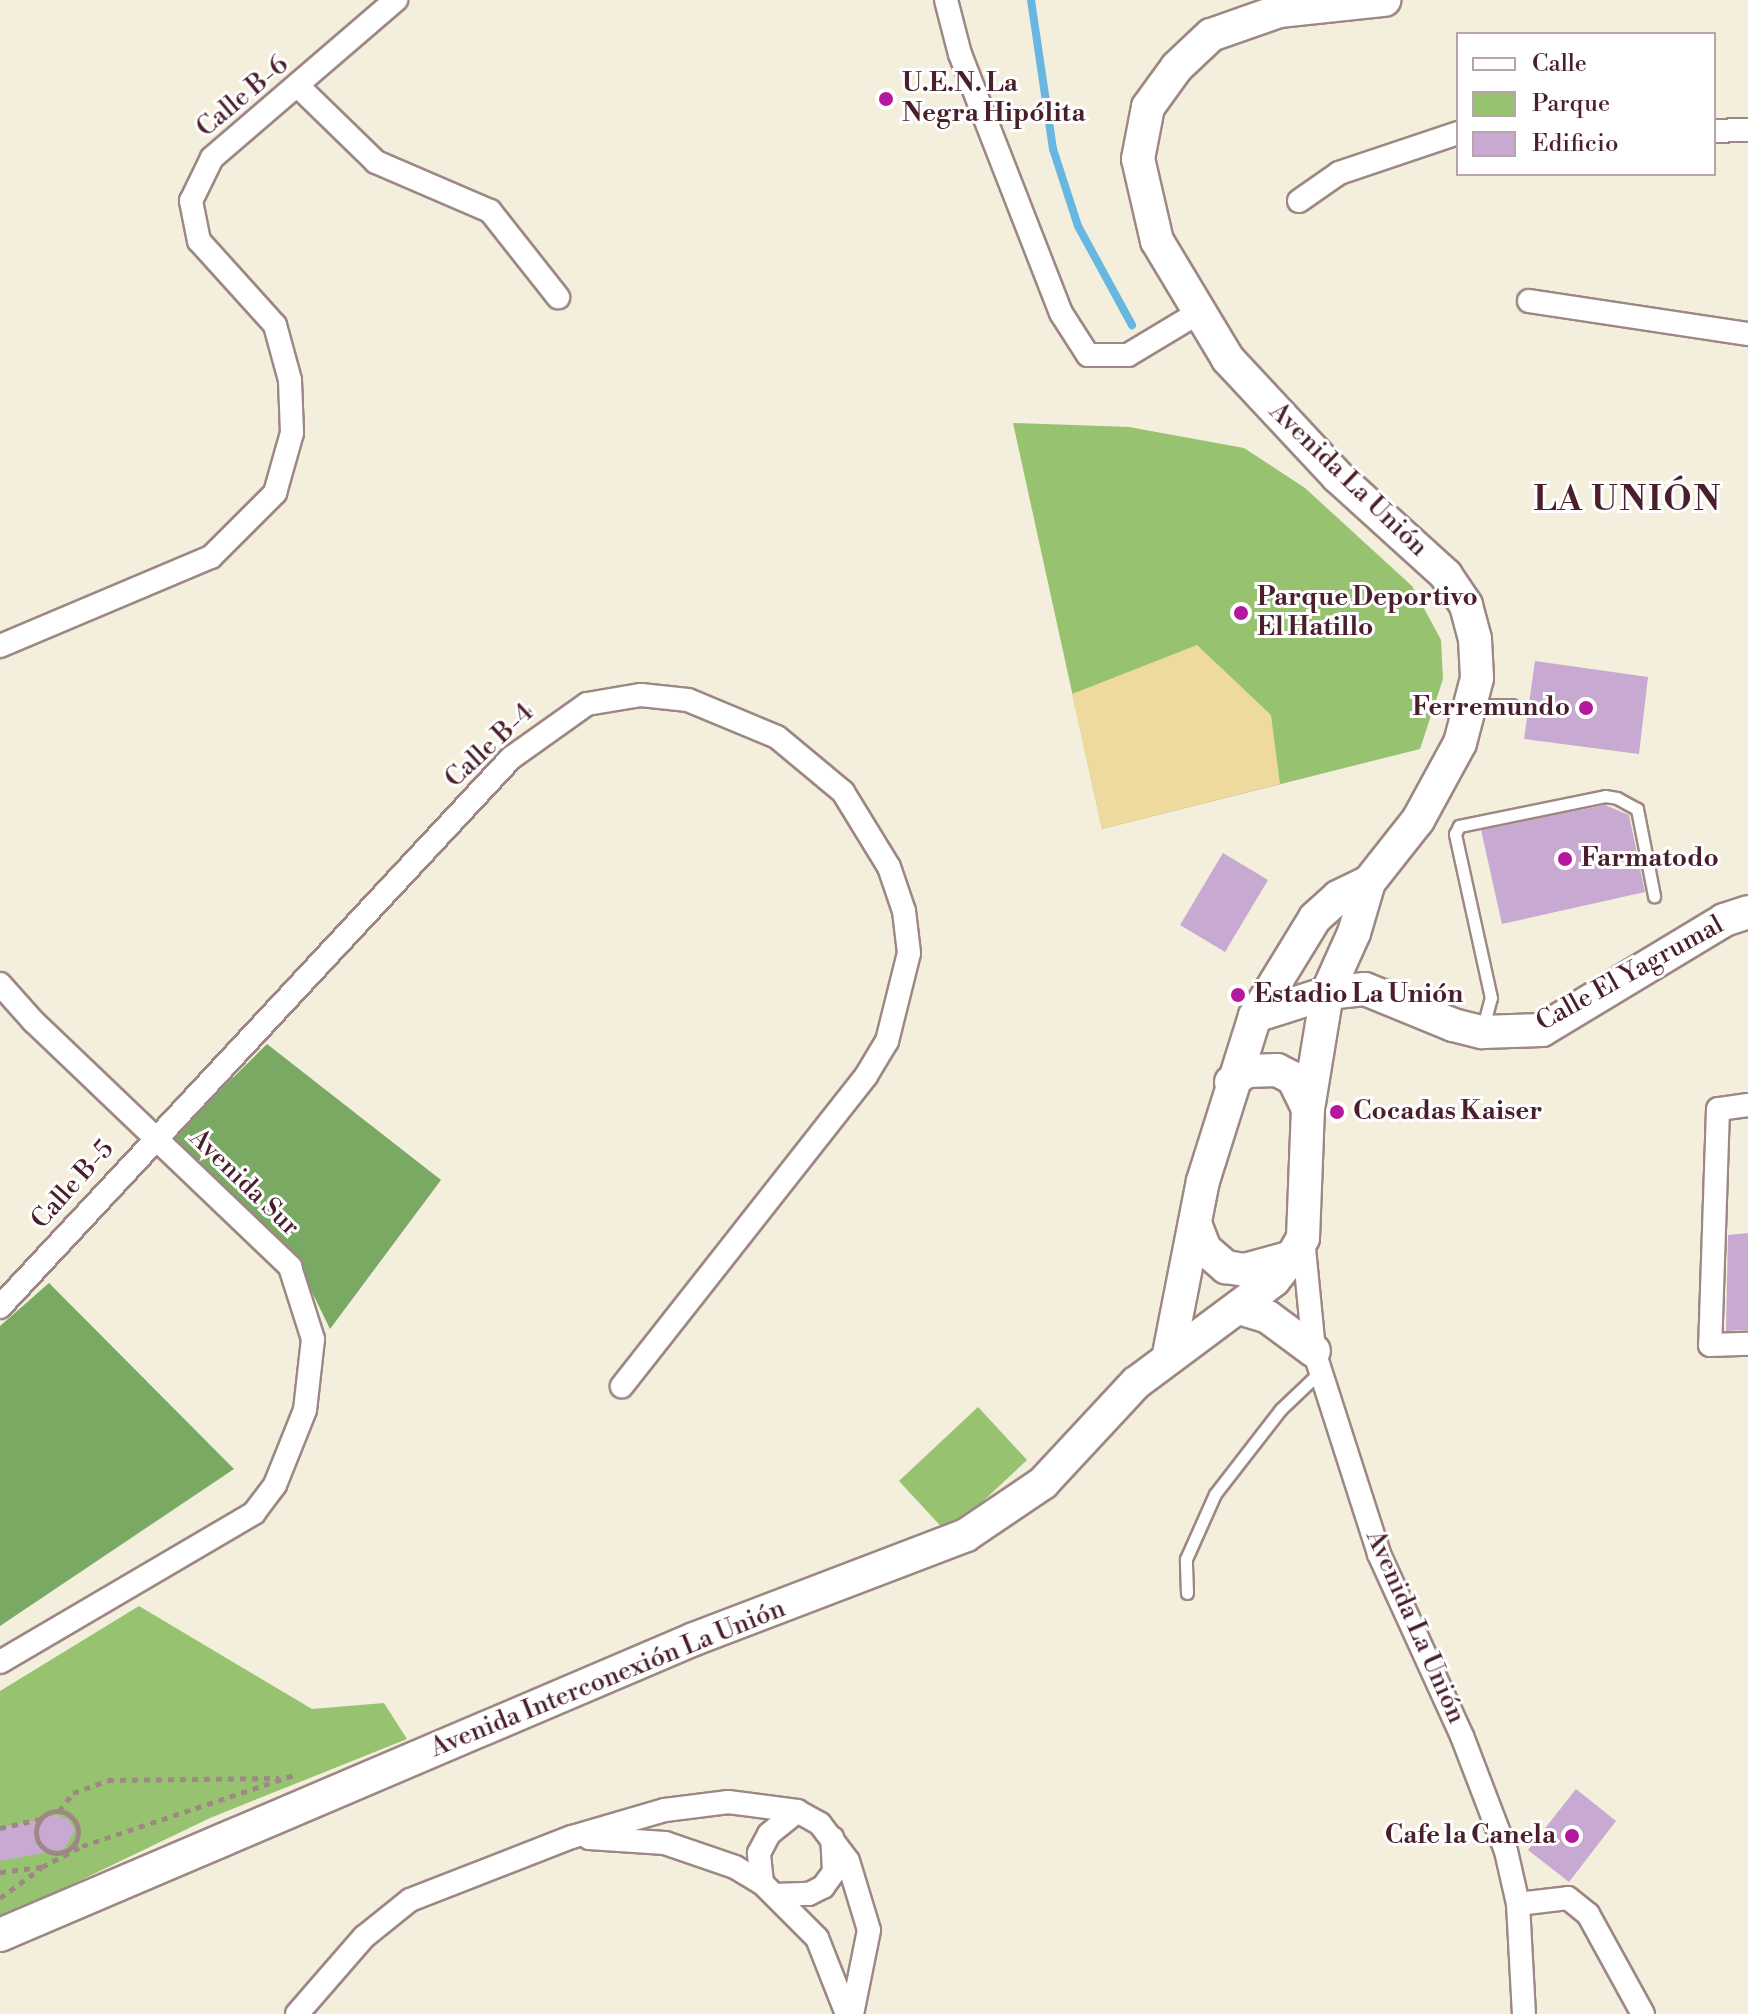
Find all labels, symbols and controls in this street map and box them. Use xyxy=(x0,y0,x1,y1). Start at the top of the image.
legend xyxy=(1456,32,1716,176)
text: Calle xyxy=(1532,49,1587,79)
street label: Calle B-6 xyxy=(191,50,295,144)
place label: U.E.N. La Negra Hipólita xyxy=(902,68,1085,130)
text: Parque xyxy=(1532,89,1610,119)
marker: U.E.N. La Negra Hipólita xyxy=(877,90,895,108)
text: Edificio xyxy=(1532,129,1618,159)
street label: Avenida La Unión xyxy=(1262,397,1434,563)
district label: LA UNIÓN xyxy=(1534,481,1722,521)
place label: Parque Deportivo El Hatillo xyxy=(1257,582,1478,644)
marker: Parque Deportivo El Hatillo xyxy=(1232,604,1250,622)
place label: Ferremundo xyxy=(1412,692,1570,724)
street label: Calle B-4 xyxy=(439,697,541,795)
marker: Ferremundo xyxy=(1577,699,1595,717)
place label: Farmatodo xyxy=(1581,843,1719,875)
marker: Farmatodo xyxy=(1556,850,1574,868)
street label: Calle El Yagrumal xyxy=(1531,910,1729,1038)
place label: Estadio La Unión xyxy=(1254,979,1463,1011)
marker: Estadio La Unión xyxy=(1229,986,1247,1004)
place label: Cocadas Kaiser xyxy=(1353,1096,1542,1128)
marker: Cocadas Kaiser xyxy=(1328,1103,1346,1121)
street label: Avenida Sur xyxy=(183,1123,305,1243)
street label: Calle B-5 xyxy=(25,1134,121,1236)
street label: Avenida La Unión xyxy=(1358,1526,1472,1728)
street label: Avenida Interconexión La Unión xyxy=(426,1593,790,1765)
place label: Cafe la Canela xyxy=(1385,1820,1556,1852)
marker: Cafe la Canela xyxy=(1563,1827,1581,1845)

